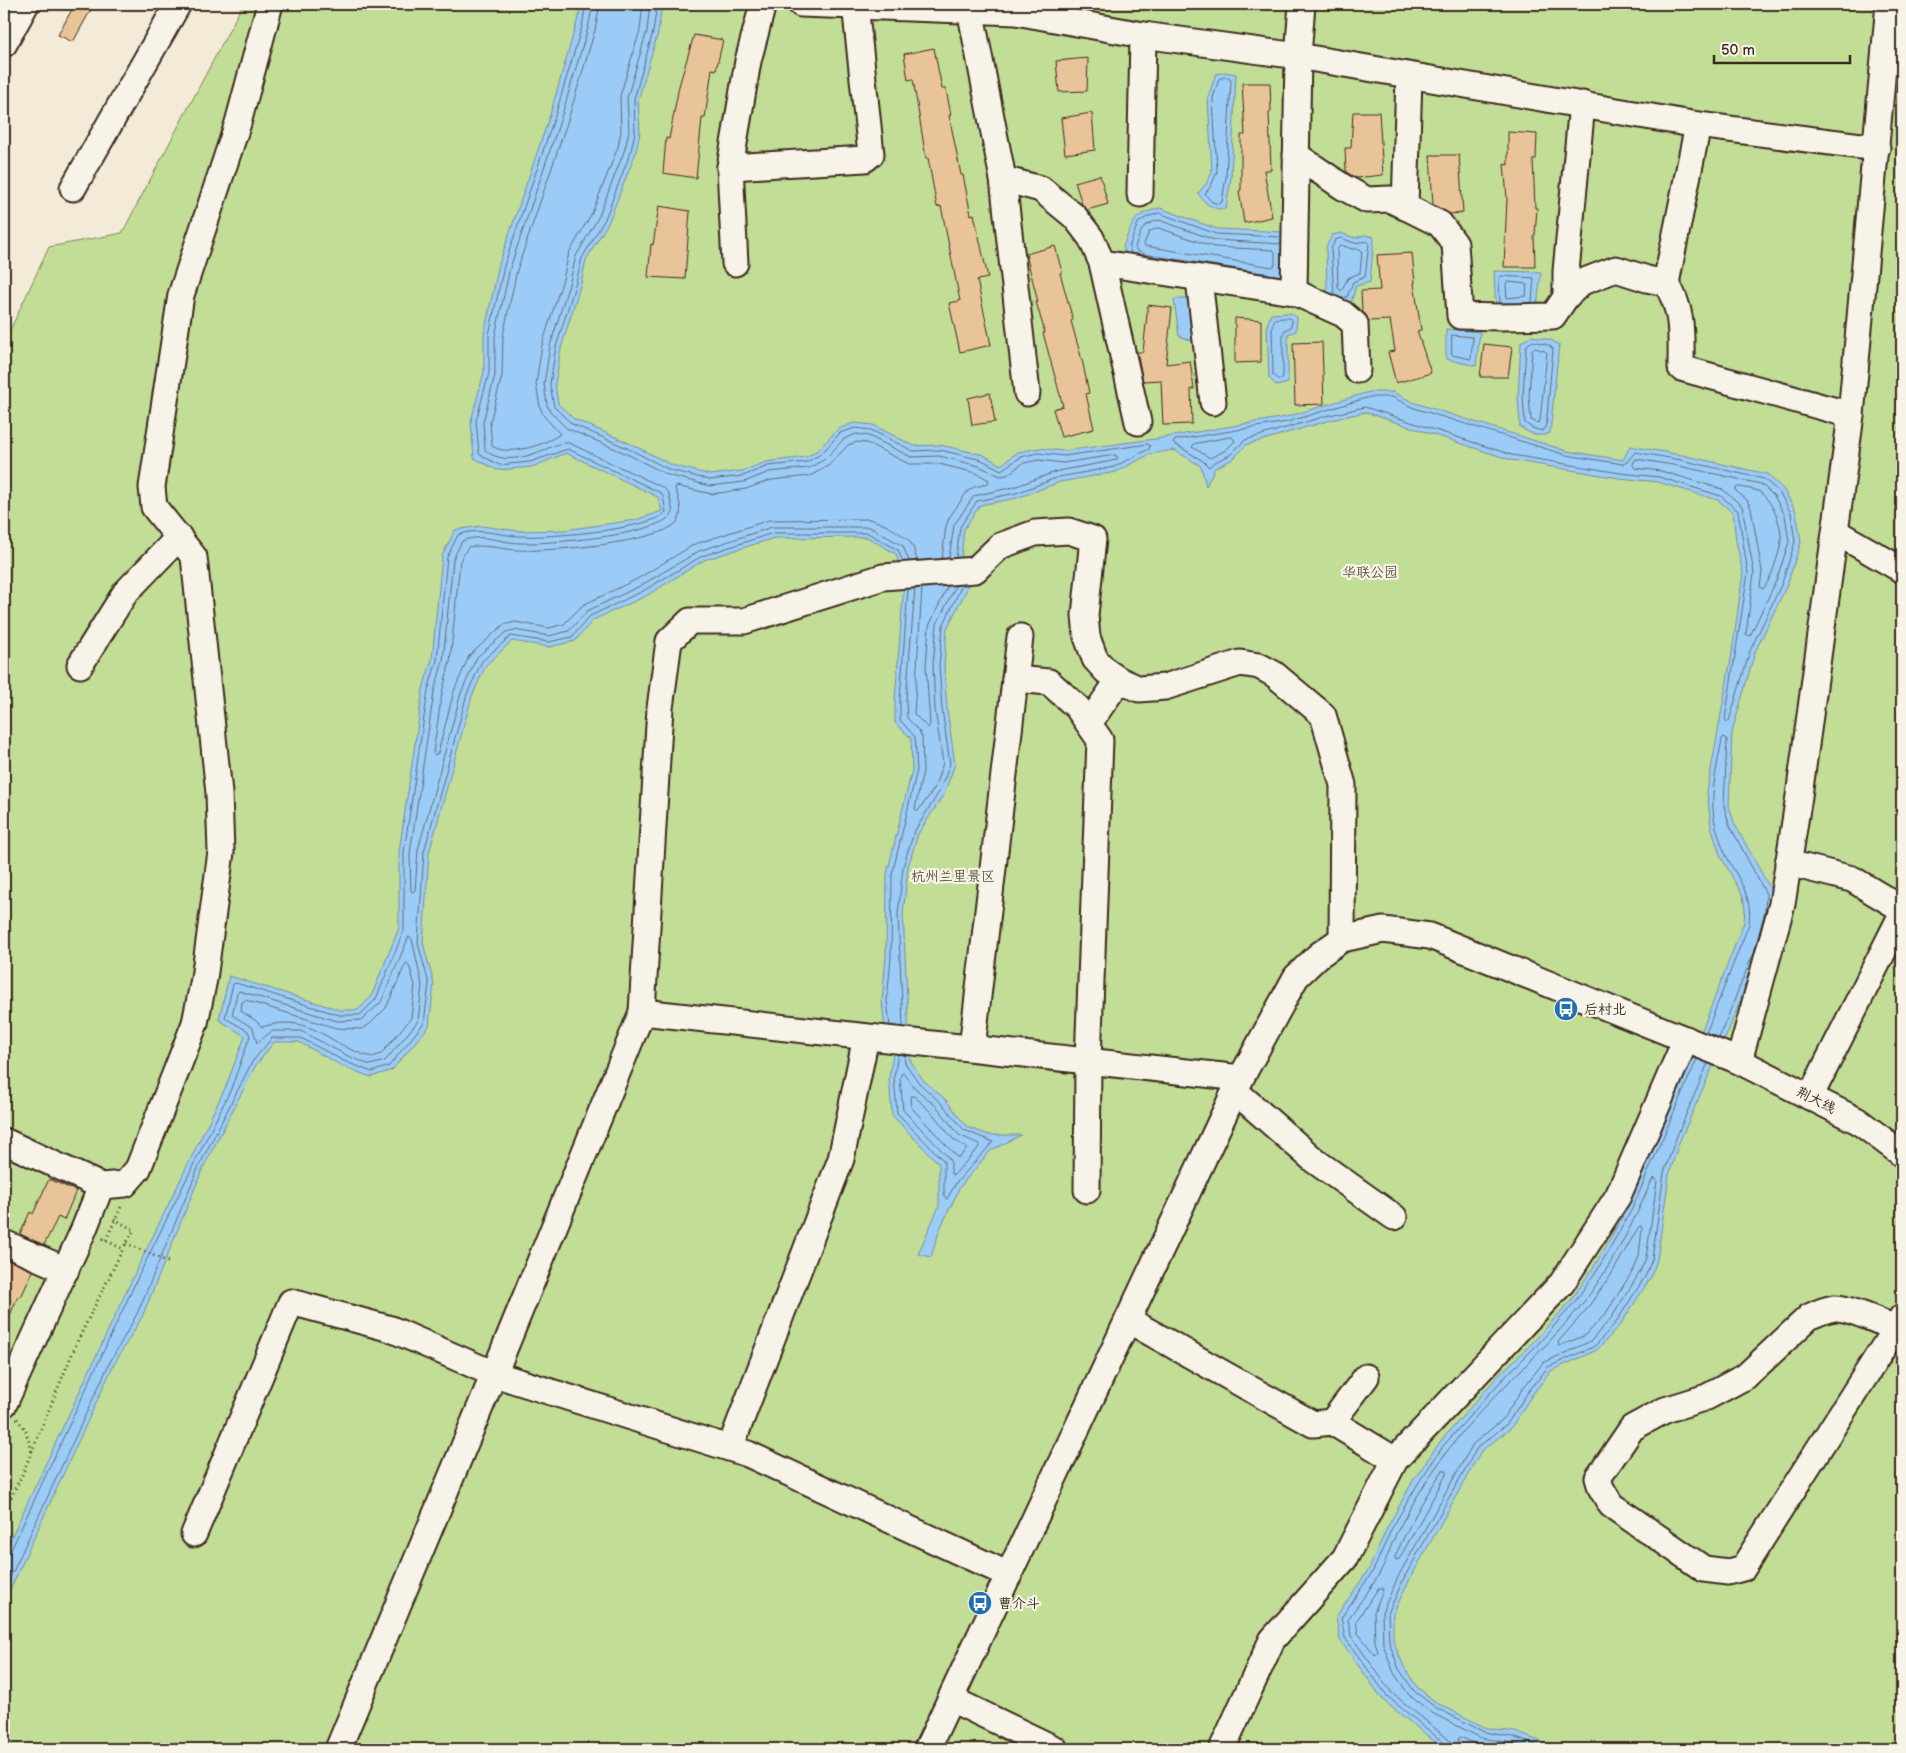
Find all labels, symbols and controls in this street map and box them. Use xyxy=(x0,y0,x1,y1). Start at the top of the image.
scale bar xyxy=(1714,32,1850,64)
text: 50 m xyxy=(1721,41,1755,60)
park label: 华联公园 xyxy=(1342,564,1398,581)
park label: 杭州兰里景区 xyxy=(911,868,995,885)
bus stop icon: 后村北 xyxy=(1553,996,1579,1022)
place label: 后村北 xyxy=(1584,1001,1626,1018)
street label: 荆大线 xyxy=(1793,1083,1839,1117)
bus stop icon: 曹介斗 xyxy=(967,1590,993,1616)
place label: 曹介斗 xyxy=(998,1595,1040,1612)

